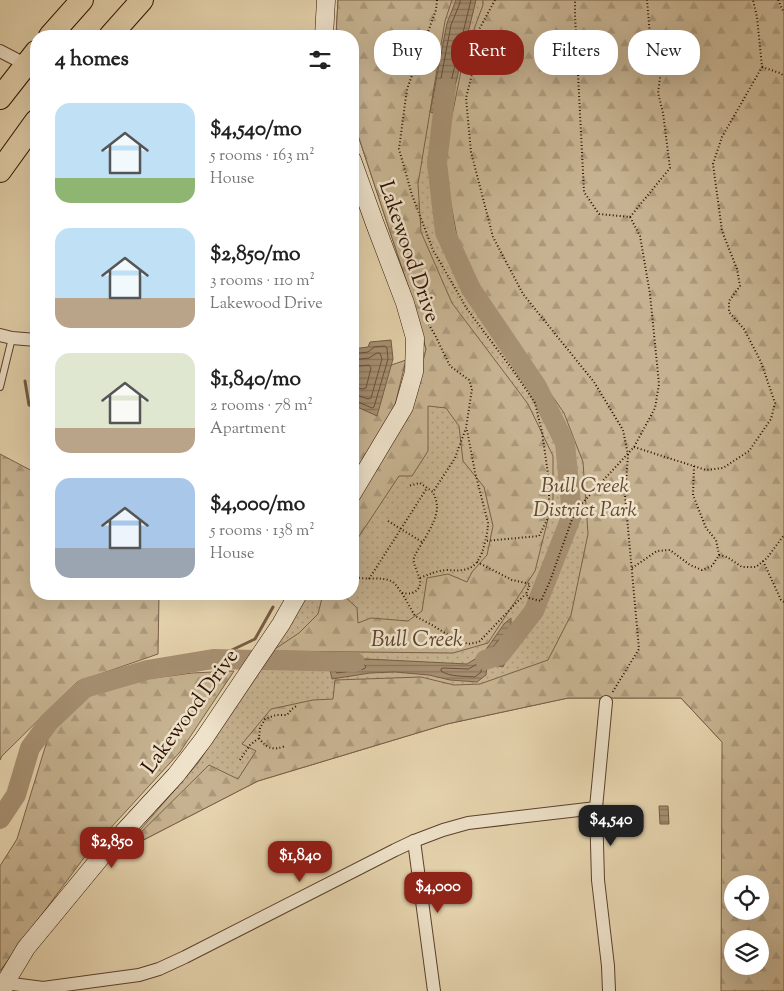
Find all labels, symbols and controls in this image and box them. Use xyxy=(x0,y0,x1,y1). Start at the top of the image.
chip: Buy xyxy=(374,30,441,75)
chip: Rent xyxy=(451,30,524,75)
chip: Filters xyxy=(534,30,618,75)
chip: New xyxy=(628,30,700,75)
text: 4 homes xyxy=(55,45,129,75)
icon: filters xyxy=(306,46,334,74)
text: $4,540/mo xyxy=(210,115,302,145)
icon: home xyxy=(95,123,155,183)
text: 5 rooms · 163 m² xyxy=(210,145,315,168)
text: House xyxy=(210,168,254,191)
street label: Lakewood Drive xyxy=(370,177,446,327)
text: $2,850/mo xyxy=(210,240,301,270)
icon: home xyxy=(95,248,155,308)
text: 3 rooms · 110 m² xyxy=(210,270,315,293)
text: Lakewood Drive xyxy=(210,293,323,316)
text: $1,840/mo xyxy=(210,365,301,395)
icon: home xyxy=(95,373,155,433)
text: 2 rooms · 78 m² xyxy=(210,395,313,418)
text: Apartment xyxy=(210,418,286,441)
park label: Bull Creek District Park xyxy=(533,472,638,526)
text: $4,000/mo xyxy=(210,490,305,520)
icon: home xyxy=(95,498,155,558)
text: 5 rooms · 138 m² xyxy=(210,520,315,543)
text: House xyxy=(210,543,254,566)
water label: Bull Creek xyxy=(371,625,463,657)
street label: Lakewood Drive xyxy=(135,643,247,781)
pin: $4,540 xyxy=(570,804,652,847)
text: $4,540 xyxy=(590,809,632,832)
pin: $2,850 xyxy=(71,826,153,869)
text: $2,850 xyxy=(91,831,133,854)
pin: $1,840 xyxy=(259,840,341,883)
text: $1,840 xyxy=(279,845,321,868)
pin: $4,000 xyxy=(397,872,479,914)
map controls xyxy=(724,875,769,975)
button: locate xyxy=(724,875,769,920)
text: $4,000 xyxy=(415,876,461,899)
button: layers xyxy=(724,930,769,975)

